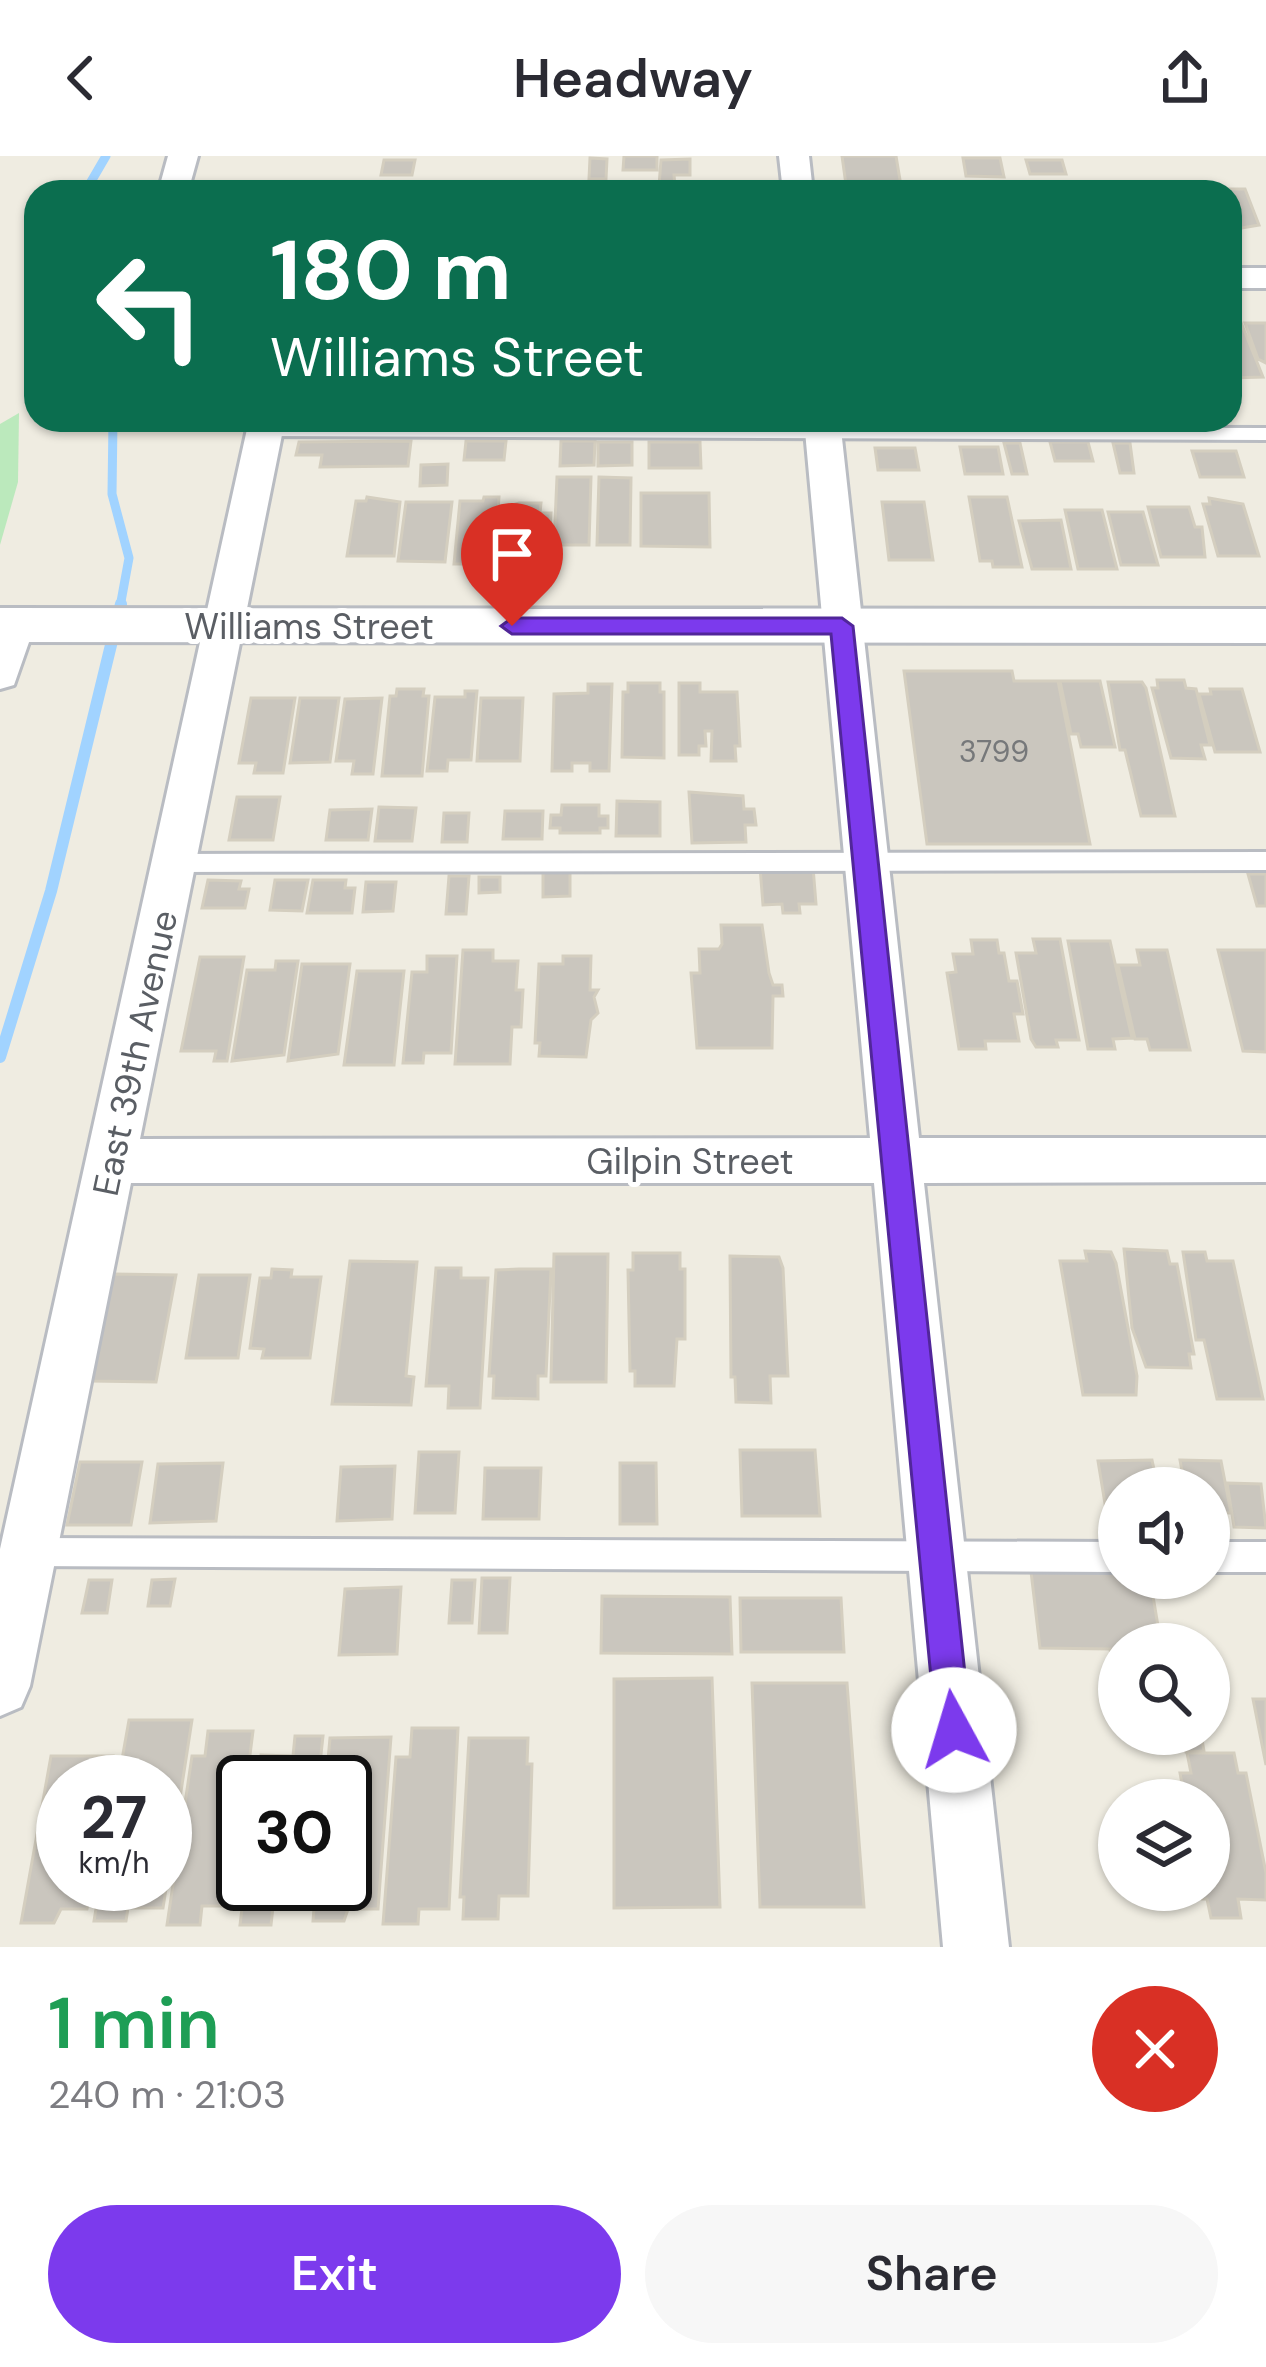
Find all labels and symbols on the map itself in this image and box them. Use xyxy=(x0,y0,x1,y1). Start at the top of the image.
pin xyxy=(461,503,563,626)
street label: Williams Street xyxy=(184,603,434,650)
house number: 3799 xyxy=(959,732,1029,771)
street label: East 39th Avenue xyxy=(82,906,188,1200)
street label: Gilpin Street xyxy=(586,1138,794,1185)
position arrow xyxy=(891,1667,1017,1793)
speed limit sign: 30 xyxy=(216,1755,372,1911)

